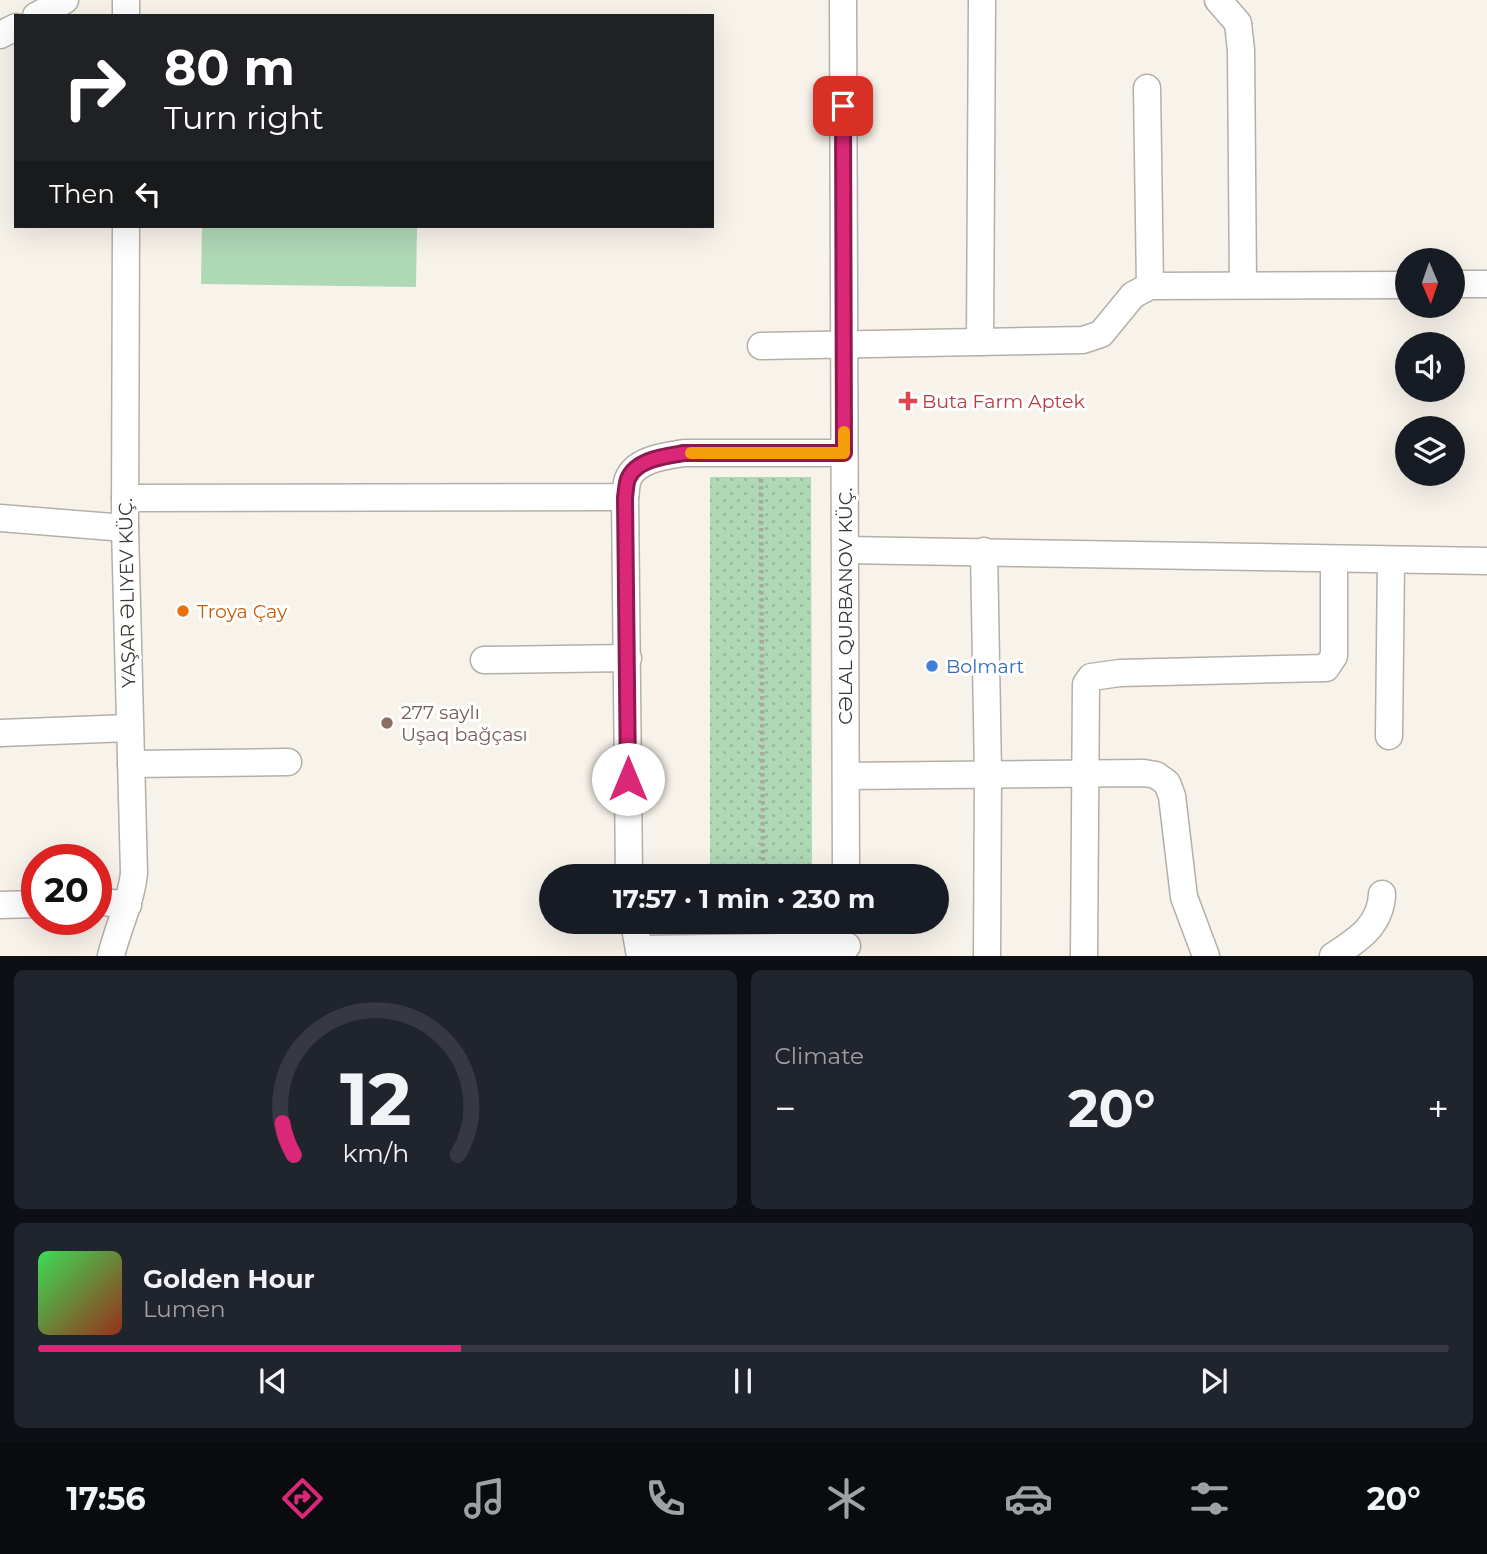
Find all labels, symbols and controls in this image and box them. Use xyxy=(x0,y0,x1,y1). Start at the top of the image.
text: 80 m xyxy=(164,38,295,97)
icon: right xyxy=(49,42,140,133)
pin xyxy=(813,76,873,136)
icon: arrive xyxy=(824,87,862,125)
text: Turn right xyxy=(164,98,324,137)
icon: left xyxy=(129,175,167,213)
text: Then xyxy=(49,178,115,210)
north arrow xyxy=(1395,248,1465,318)
map controls xyxy=(1395,248,1465,486)
button: sound xyxy=(1395,332,1465,402)
place label: Buta Farm Aptek xyxy=(922,390,1085,413)
marker: Buta Farm Aptek xyxy=(900,393,916,409)
button: layers xyxy=(1395,416,1465,486)
street label: CƏLAL QURBANOV KÜÇ. xyxy=(834,487,857,725)
street label: YAŞAR ƏLIYEV KÜÇ. xyxy=(114,498,140,688)
place label: Troya Çay xyxy=(197,600,288,623)
marker: Troya Çay xyxy=(175,603,191,619)
place label: Bolmart xyxy=(946,655,1025,678)
marker: Bolmart xyxy=(924,658,940,674)
place label: 277 saylı Uşaq bağçası xyxy=(401,701,528,746)
marker: 277 saylı Uşaq bağçası xyxy=(379,715,395,731)
position arrow xyxy=(591,742,665,816)
speed limit sign: 20 xyxy=(21,844,112,935)
text: 17:57 · 1 min · 230 m xyxy=(613,883,875,915)
text: Climate xyxy=(775,1042,864,1070)
text: 12 xyxy=(340,1056,411,1144)
text: 20° xyxy=(1068,1077,1156,1140)
text: − xyxy=(775,1085,796,1132)
text: + xyxy=(1427,1085,1449,1132)
text: km/h xyxy=(342,1138,409,1168)
text: Golden Hour xyxy=(143,1263,315,1295)
text: Lumen xyxy=(143,1295,226,1323)
icon: previous xyxy=(254,1362,292,1400)
icon: pause xyxy=(724,1362,762,1400)
icon: next xyxy=(1195,1362,1233,1400)
icon: directions xyxy=(278,1474,327,1523)
icon: music xyxy=(460,1474,509,1523)
icon: phone xyxy=(641,1474,690,1523)
icon: climate xyxy=(822,1474,871,1523)
icon: car xyxy=(1004,1474,1053,1523)
icon: filters xyxy=(1185,1474,1234,1523)
text: 17:56 xyxy=(66,1479,146,1518)
text: 20° xyxy=(1367,1479,1421,1518)

